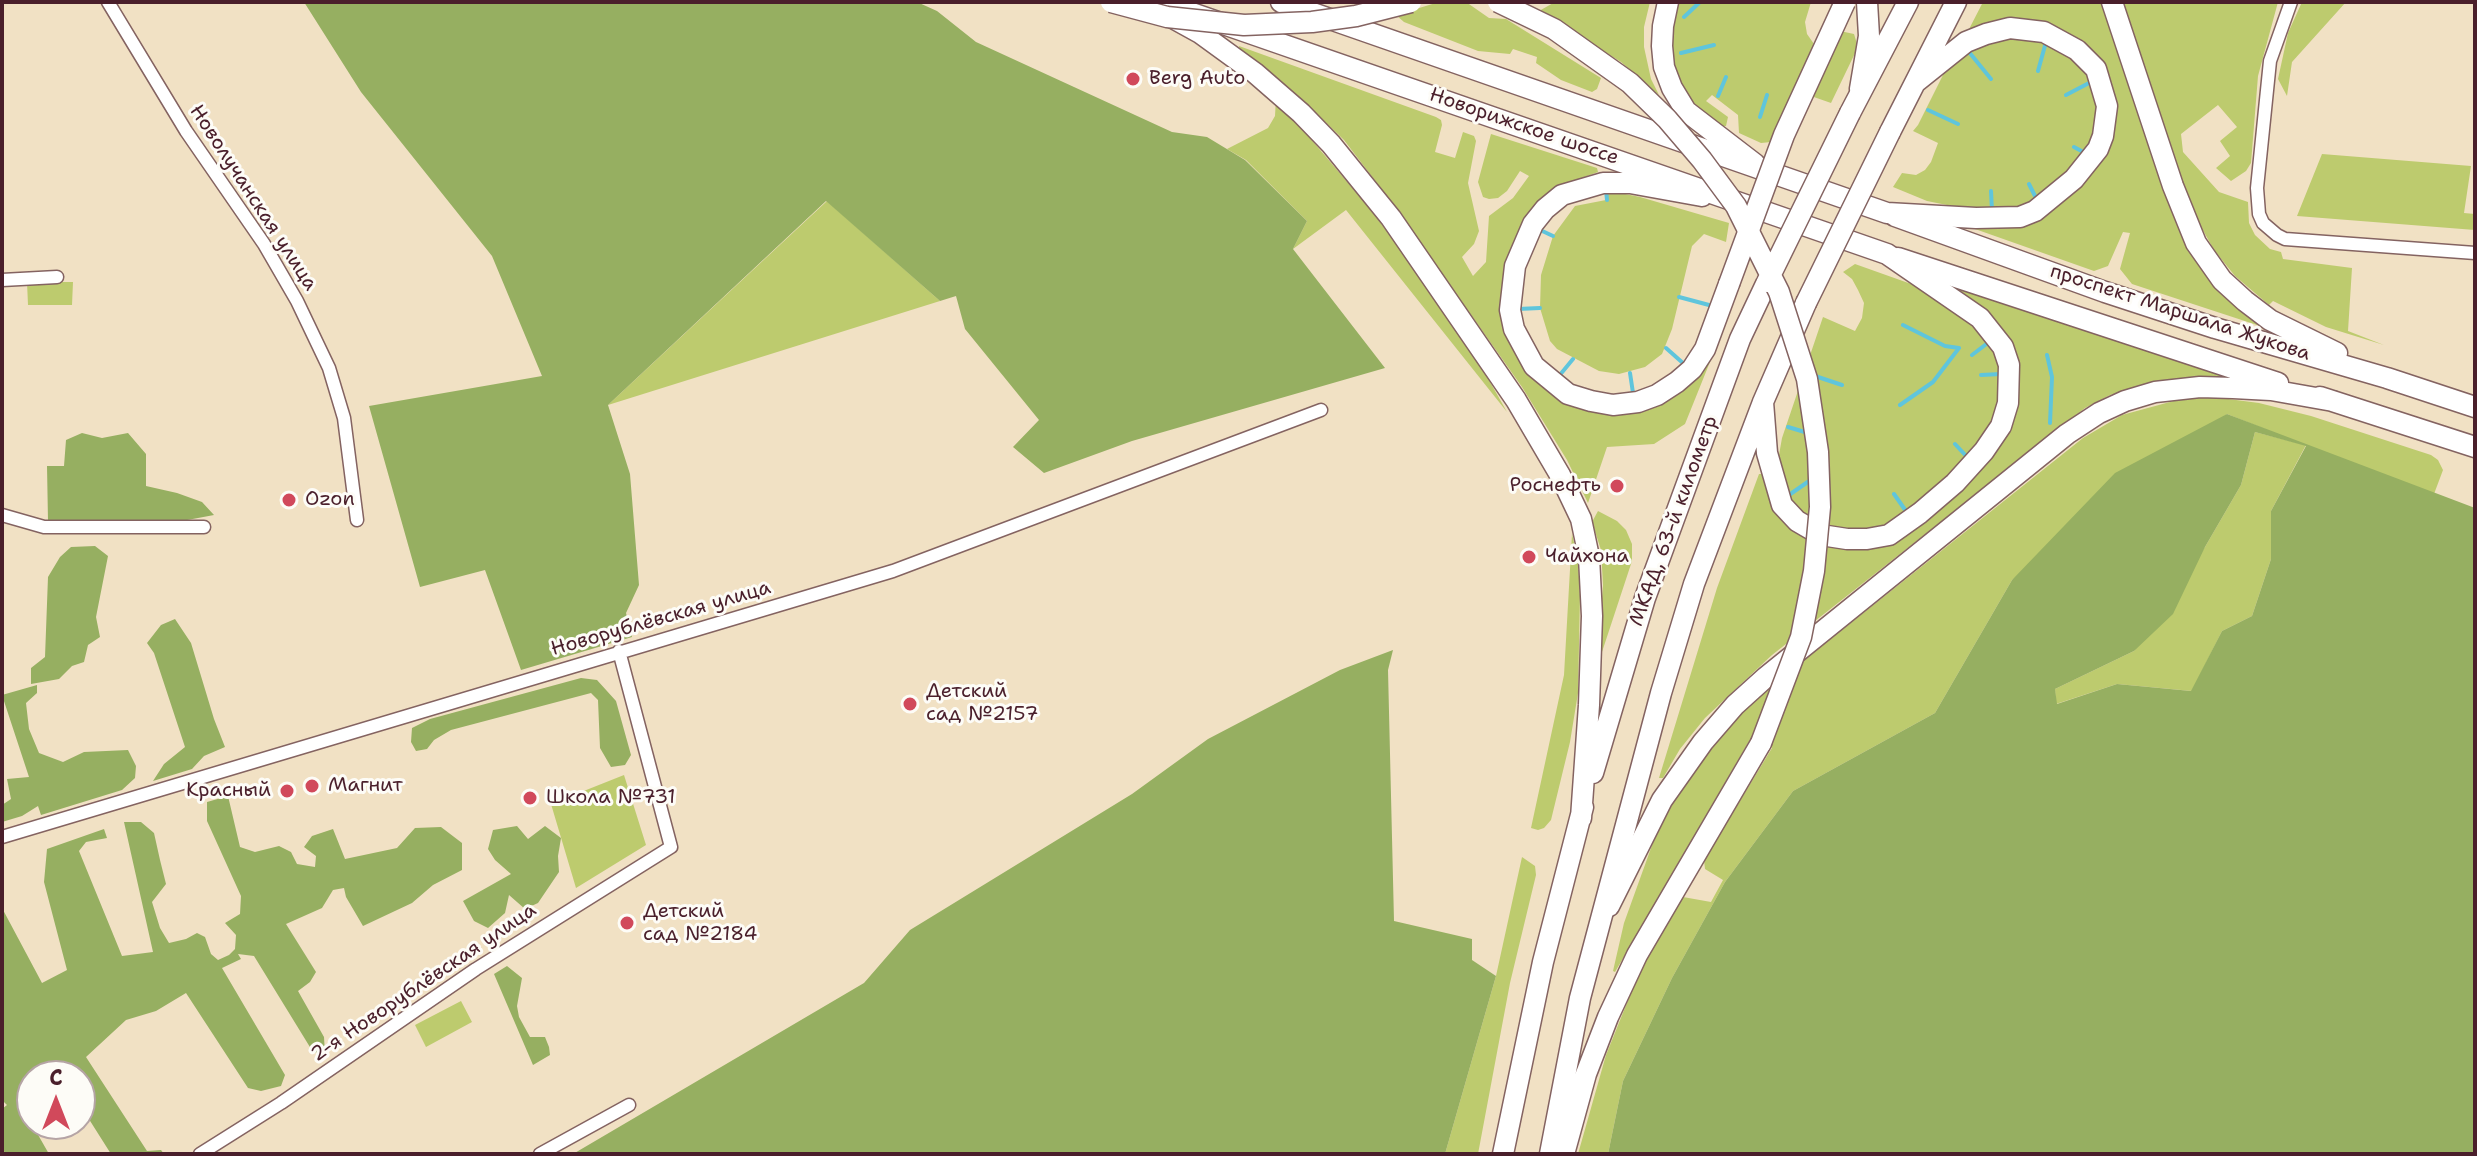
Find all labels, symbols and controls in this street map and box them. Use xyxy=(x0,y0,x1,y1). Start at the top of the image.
place label: Berg Auto xyxy=(1149,67,1245,91)
marker: Berg Auto xyxy=(1124,70,1142,88)
street label: Новорижское шоссе xyxy=(1426,83,1622,171)
street label: Новолучанская улица xyxy=(184,101,322,295)
street label: проспект Маршала Жукова xyxy=(2047,260,2313,366)
street label: МКАД, 63-й километр xyxy=(1625,412,1723,630)
place label: Роснефть xyxy=(1510,474,1601,498)
marker: Роснефть xyxy=(1608,477,1626,495)
place label: Ozon xyxy=(305,488,355,512)
marker: Ozon xyxy=(280,491,298,509)
place label: Чайхона xyxy=(1545,545,1629,569)
marker: Чайхона xyxy=(1520,548,1538,566)
street label: Новорублёвская улица xyxy=(548,576,774,662)
place label: Детский сад №2157 xyxy=(926,680,1039,727)
marker: Детский сад №2157 xyxy=(901,695,919,713)
place label: Магнит xyxy=(328,774,403,798)
marker: Магнит xyxy=(303,777,321,795)
place label: Красный xyxy=(186,779,271,803)
marker: Красный xyxy=(278,782,296,800)
place label: Школа №731 xyxy=(546,786,676,810)
marker: Школа №731 xyxy=(521,789,539,807)
street label: 2-я Новорублёвская улица xyxy=(307,899,541,1067)
place label: Детский сад №2184 xyxy=(643,900,758,947)
marker: Детский сад №2184 xyxy=(618,914,636,932)
north arrow xyxy=(16,1060,96,1140)
text: С xyxy=(49,1063,63,1092)

